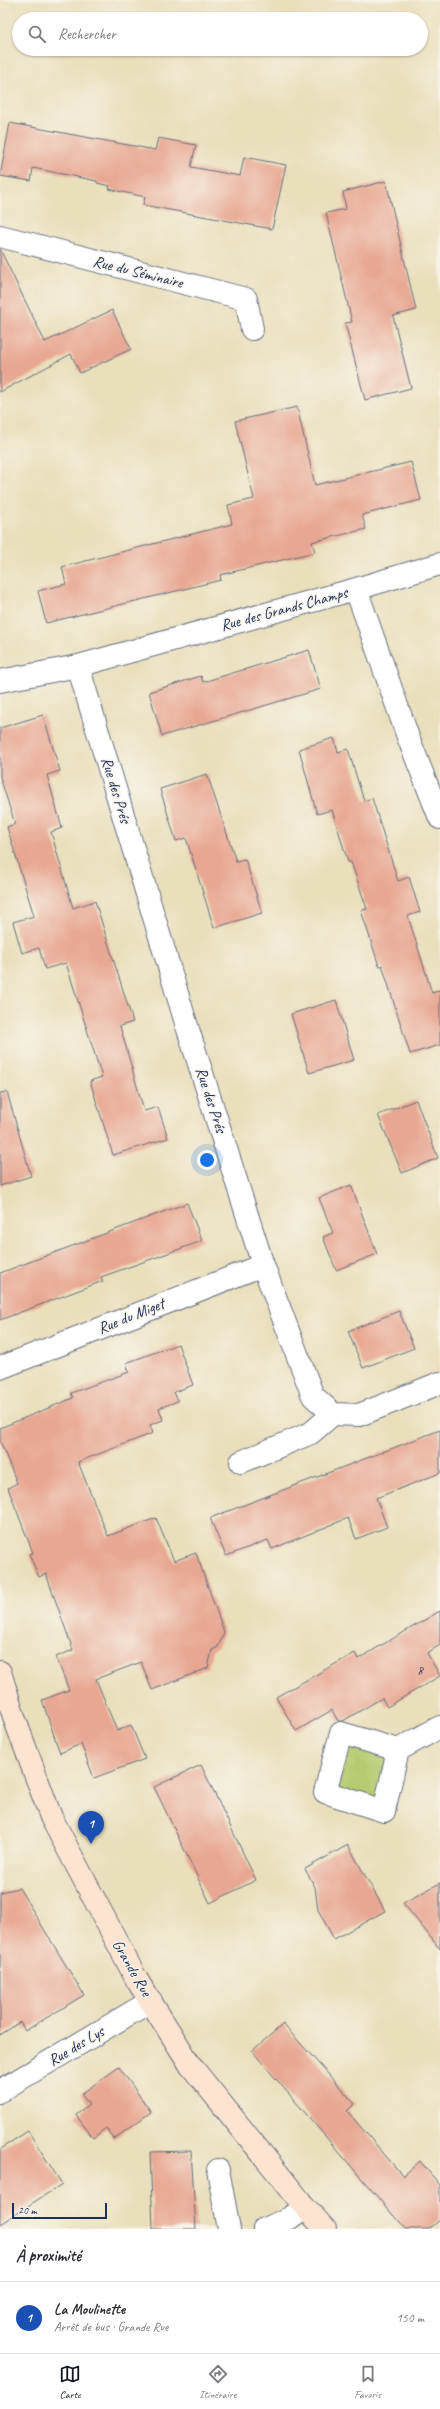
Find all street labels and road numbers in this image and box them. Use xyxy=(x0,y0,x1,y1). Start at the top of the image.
street label: Rue du Séminaire xyxy=(91,251,187,293)
street label: Rue des Grands Champs xyxy=(218,582,351,636)
street label: Rue des Prés xyxy=(97,755,136,827)
street label: Rue des Prés xyxy=(191,1065,231,1137)
street label: Rue du Miget xyxy=(95,1293,170,1338)
street label: Grande Rue xyxy=(108,1936,157,2002)
street label: Rue des Lys xyxy=(44,2021,109,2070)

